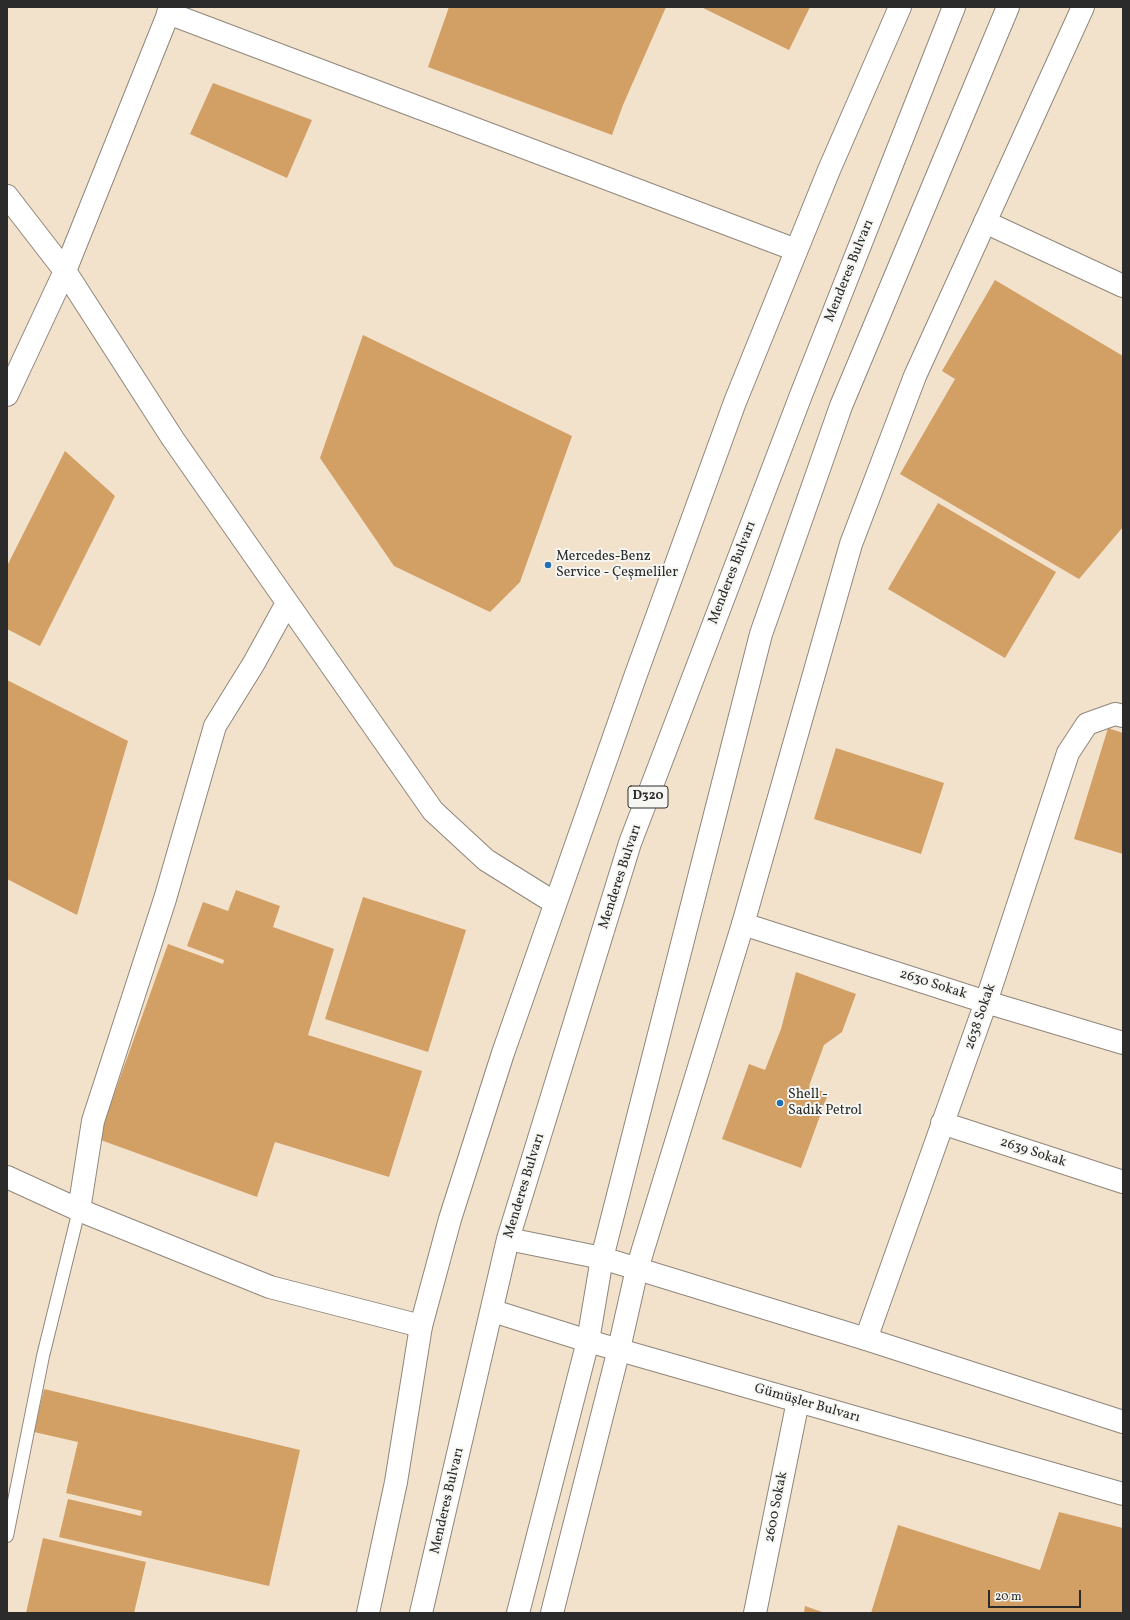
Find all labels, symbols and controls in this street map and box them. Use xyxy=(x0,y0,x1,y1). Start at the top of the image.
street label: Menderes Bulvarı xyxy=(822,217,878,325)
street label: Menderes Bulvarı xyxy=(706,519,760,627)
place label: Mercedes-Benz Service - Çeşmeliler xyxy=(556,549,678,582)
marker: Mercedes-Benz Service - Çeşmeliler xyxy=(543,560,553,570)
road number: D320 xyxy=(628,786,668,808)
street label: Menderes Bulvarı xyxy=(596,823,646,931)
street label: 2630 Sokak xyxy=(897,966,969,1004)
street label: 2638 Sokak xyxy=(962,982,1000,1052)
place label: Shell - Sadık Petrol xyxy=(788,1087,862,1120)
marker: Shell - Sadık Petrol xyxy=(775,1098,785,1108)
street label: Menderes Bulvarı xyxy=(501,1132,549,1240)
street label: 2639 Sokak xyxy=(998,1134,1068,1172)
street label: Gümüşler Bulvarı xyxy=(752,1381,862,1427)
street label: Menderes Bulvarı xyxy=(428,1446,468,1556)
street label: 2600 Sokak xyxy=(762,1470,792,1544)
scale bar xyxy=(990,1582,1083,1608)
text: 20 m xyxy=(995,1589,1022,1605)

